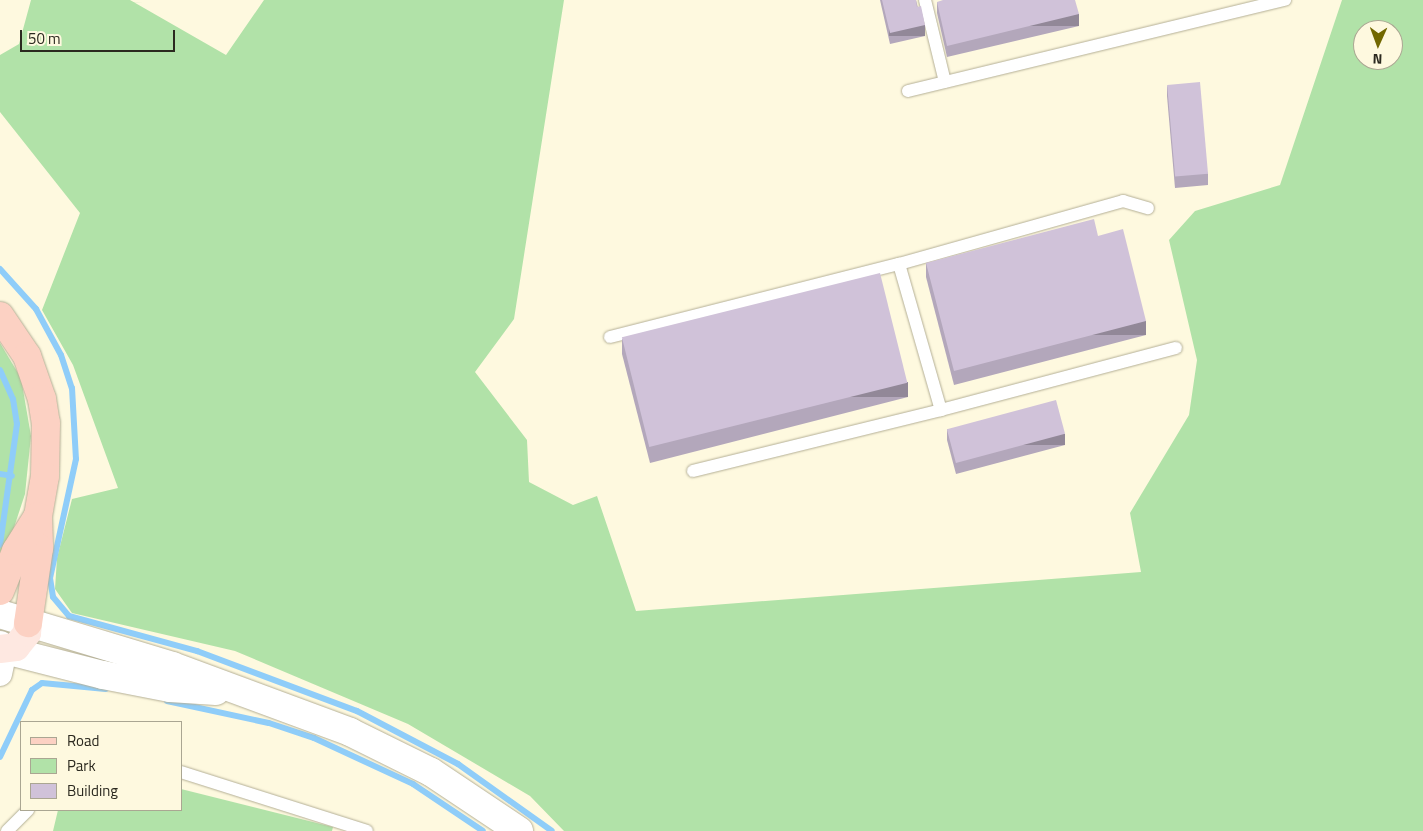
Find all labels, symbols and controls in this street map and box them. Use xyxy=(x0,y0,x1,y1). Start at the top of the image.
scale bar xyxy=(22,20,178,52)
north arrow xyxy=(1353,20,1403,70)
text: 50 m xyxy=(28,27,61,50)
text: N xyxy=(1372,49,1383,70)
legend xyxy=(20,721,182,811)
text: Road xyxy=(67,729,99,752)
text: Park xyxy=(67,754,96,777)
text: Building xyxy=(67,779,118,802)

